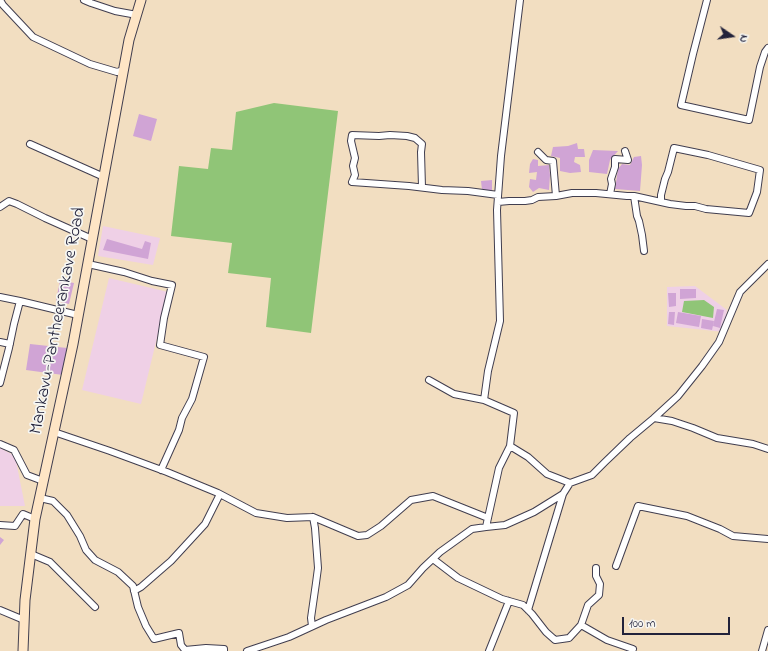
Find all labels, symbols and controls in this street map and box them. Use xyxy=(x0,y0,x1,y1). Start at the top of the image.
north arrow xyxy=(712,16,752,56)
text: N xyxy=(735,33,752,44)
street label: Mankavu-Pantheerankave Road xyxy=(26,206,92,436)
scale bar xyxy=(624,609,732,635)
text: 100 m xyxy=(629,615,656,633)

